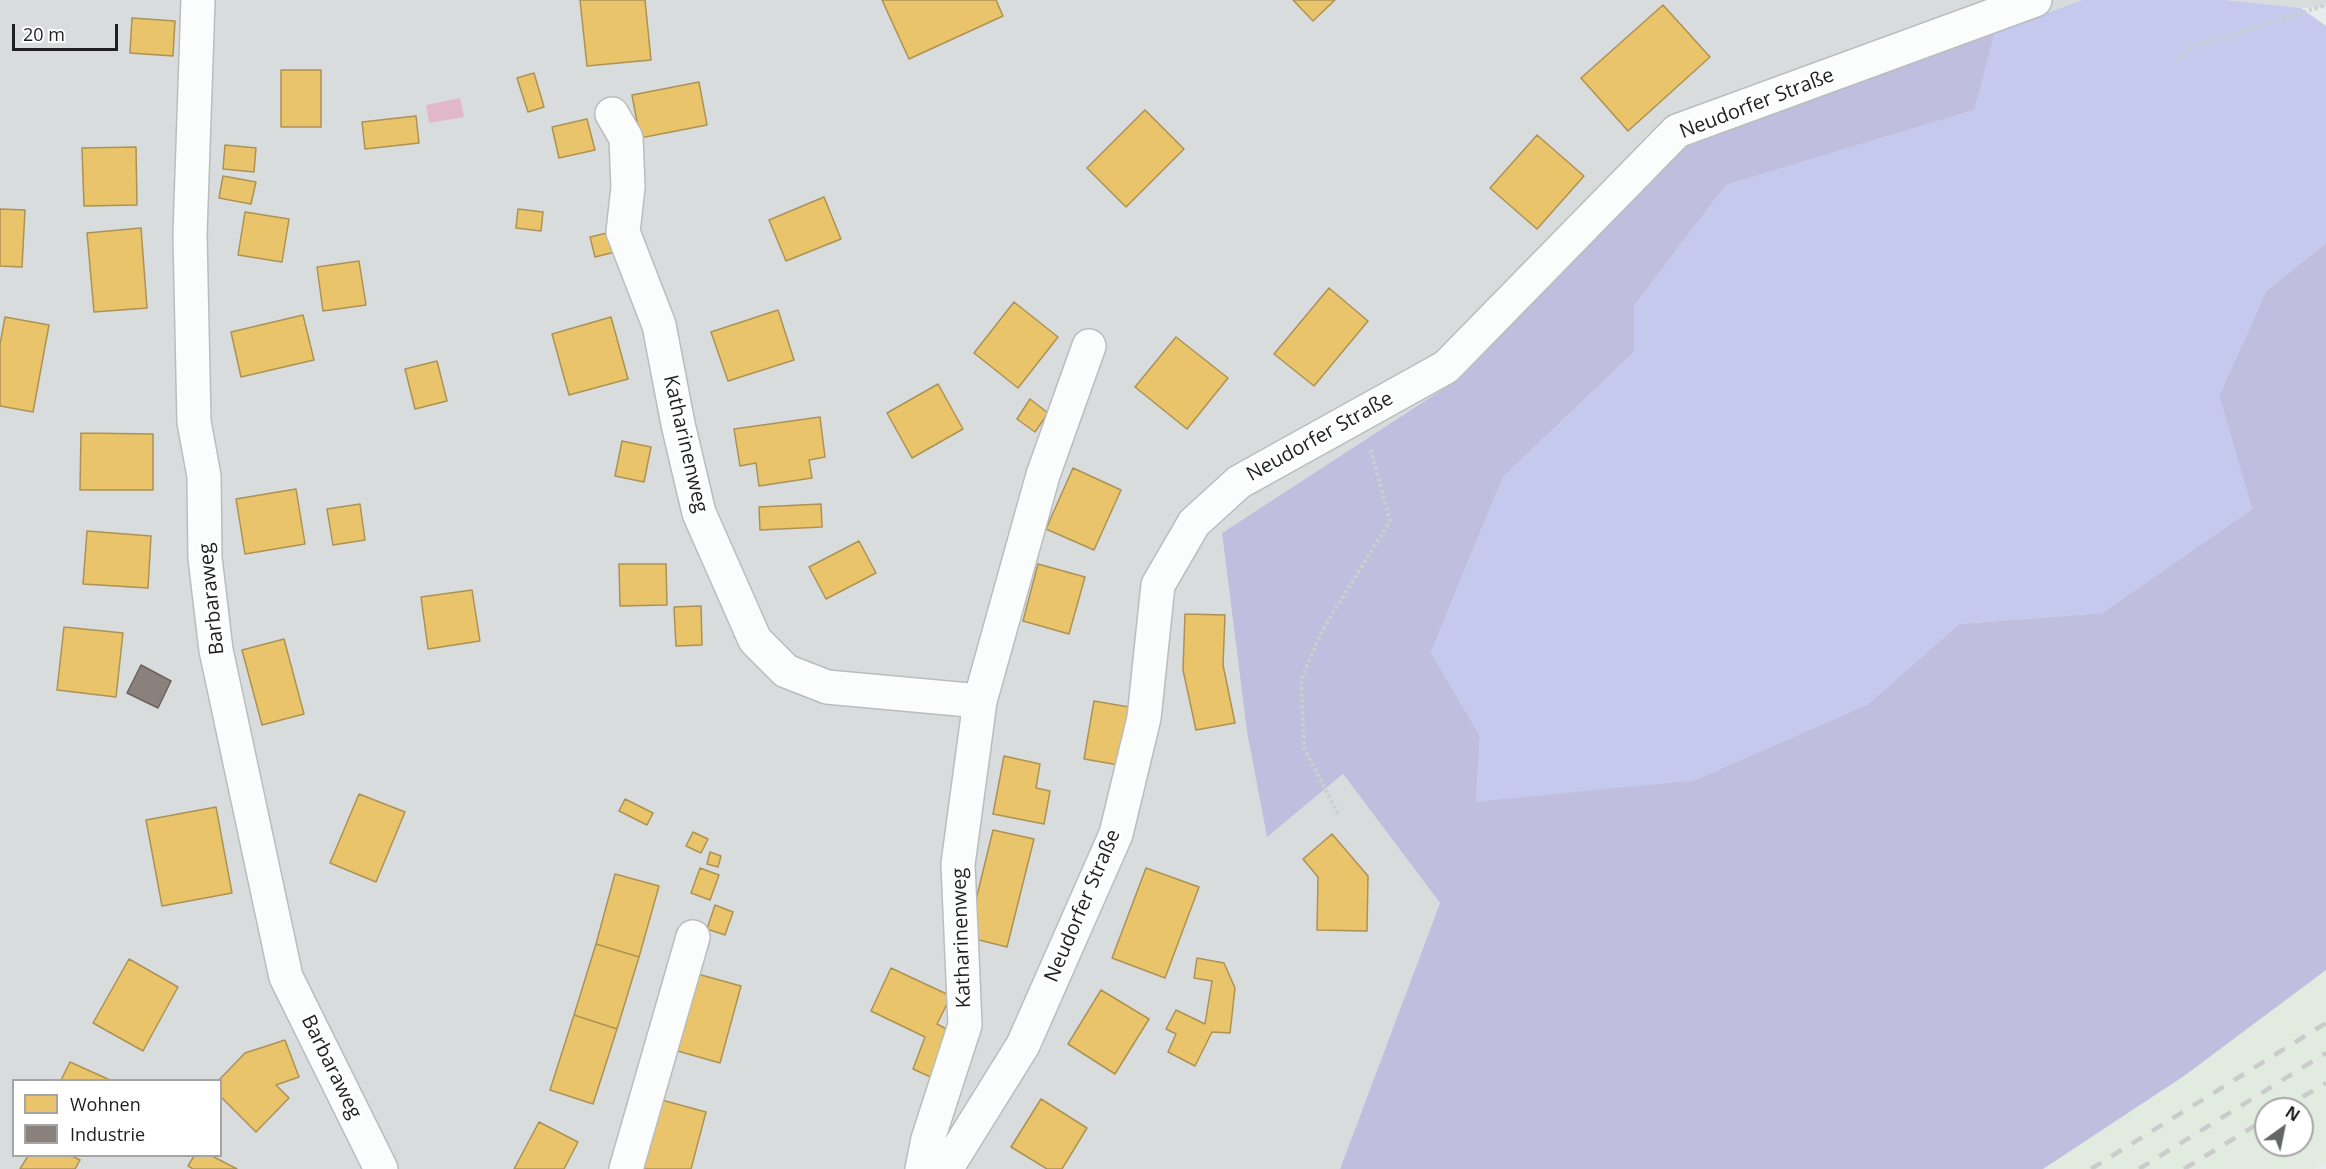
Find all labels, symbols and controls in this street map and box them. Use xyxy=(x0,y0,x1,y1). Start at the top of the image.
scale bar xyxy=(15,12,122,50)
text: 20 m xyxy=(23,22,65,46)
street label: Neudorfer Straße xyxy=(1676,64,1838,144)
street label: Katharinenweg xyxy=(658,373,712,515)
street label: Neudorfer Straße xyxy=(1243,387,1397,487)
street label: Barbaraweg xyxy=(194,542,230,656)
street label: Neudorfer Straße xyxy=(1040,826,1126,986)
street label: Katharinenweg xyxy=(948,867,976,1009)
street label: Barbaraweg xyxy=(296,1011,366,1123)
legend xyxy=(12,1079,222,1157)
text: Wohnen xyxy=(70,1092,141,1116)
north arrow xyxy=(2254,1097,2314,1157)
text: N xyxy=(2281,1101,2304,1126)
text: Industrie xyxy=(70,1122,145,1146)

